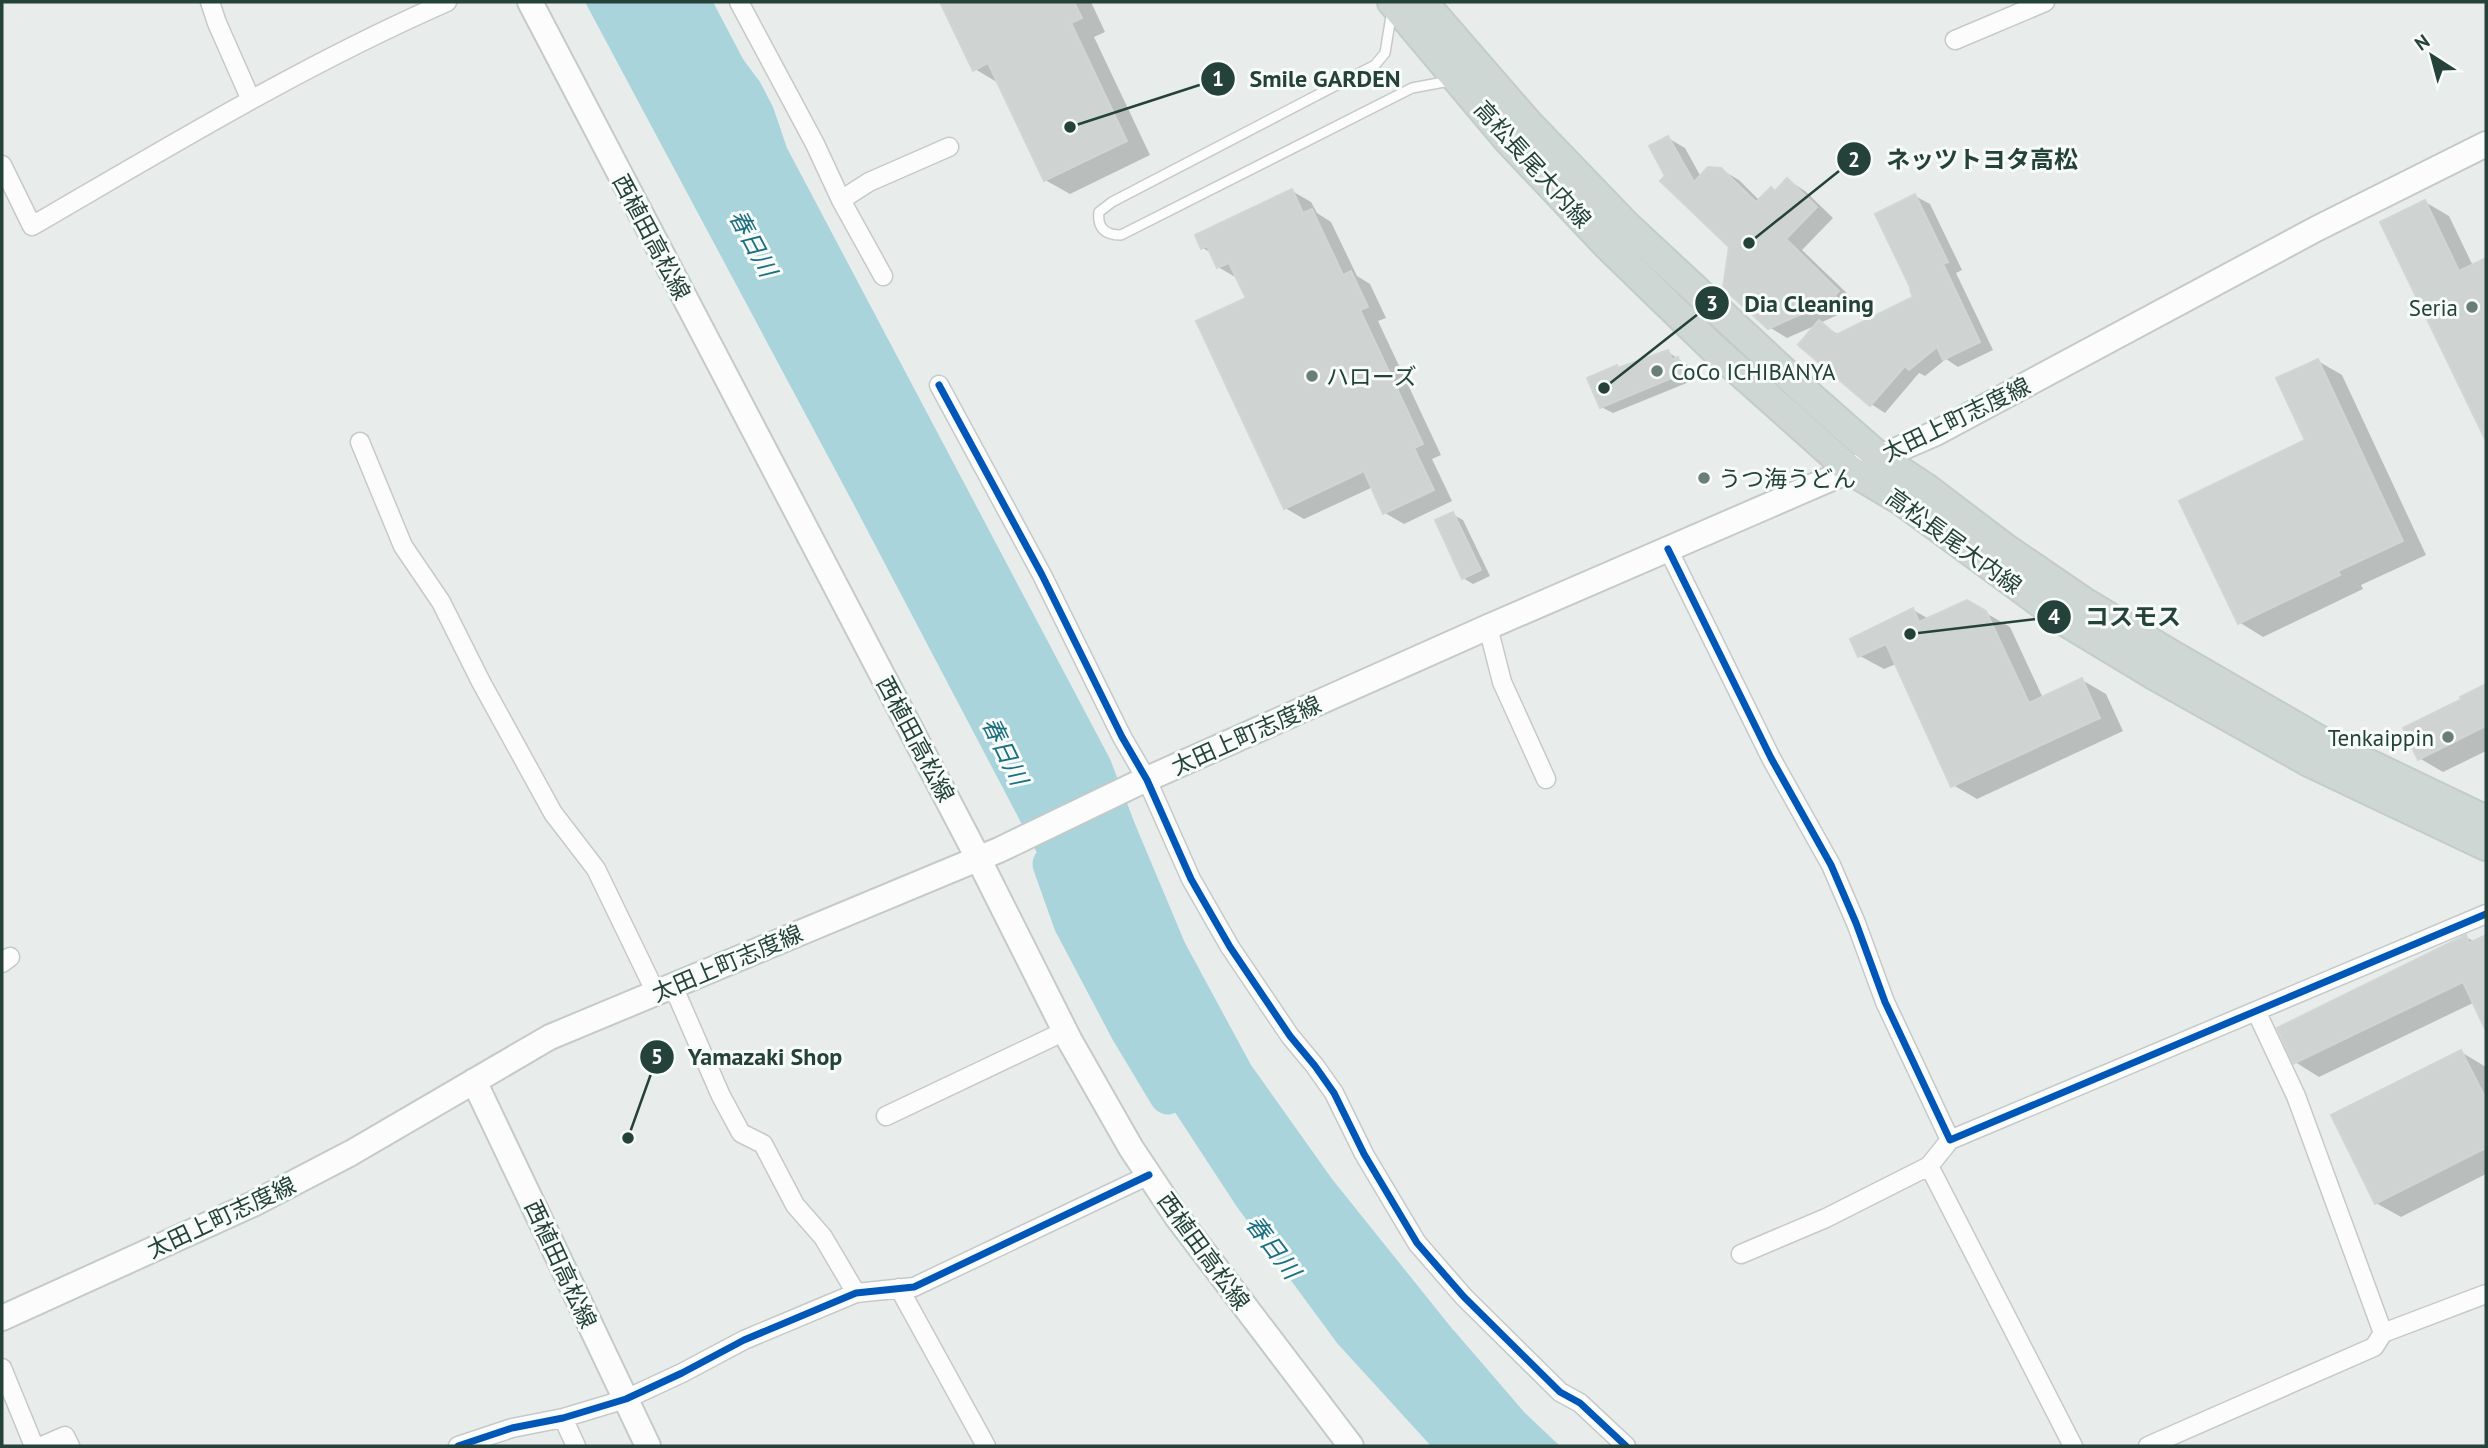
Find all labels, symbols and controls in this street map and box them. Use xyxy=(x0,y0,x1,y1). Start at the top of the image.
north arrow xyxy=(2397,21,2467,91)
text: N xyxy=(2410,29,2434,56)
callout: Smile GARDEN xyxy=(1201,56,1415,101)
text: Smile GARDEN xyxy=(1250,63,1400,94)
text: 1 xyxy=(1212,65,1224,92)
street label: 高松長尾大内線 xyxy=(1468,94,1598,234)
callout: ネッツトヨタ高松 xyxy=(1837,137,2092,182)
text: ネッツトヨタ高松 xyxy=(1886,144,2078,175)
text: 2 xyxy=(1848,146,1860,173)
street label: 西植田高松線 xyxy=(607,169,697,305)
water label: 春日川 xyxy=(722,204,785,285)
callout: Dia Cleaning xyxy=(1695,281,1888,326)
text: Dia Cleaning xyxy=(1744,288,1874,319)
text: 3 xyxy=(1706,290,1718,317)
place label: Seria xyxy=(2409,293,2458,322)
marker: Seria xyxy=(2464,299,2480,315)
place label: CoCo ICHIBANYA xyxy=(1671,357,1836,386)
place label: ハローズ xyxy=(1326,362,1417,391)
marker: CoCo ICHIBANYA xyxy=(1649,363,1665,379)
marker: ハローズ xyxy=(1304,368,1320,384)
street label: 太田上町志度線 xyxy=(1877,371,2035,467)
place label: うつ海うどん xyxy=(1718,464,1856,493)
marker: うつ海うどん xyxy=(1696,470,1712,486)
street label: 高松長尾大内線 xyxy=(1880,482,2028,600)
callout: コスモス xyxy=(2036,594,2195,639)
text: コスモス xyxy=(2085,601,2181,632)
text: 4 xyxy=(2048,603,2060,630)
street label: 西植田高松線 xyxy=(871,671,961,807)
street label: 太田上町志度線 xyxy=(1167,689,1325,781)
water label: 春日川 xyxy=(975,712,1036,793)
place label: Tenkaippin xyxy=(2328,723,2434,752)
marker: Tenkaippin xyxy=(2440,729,2456,745)
street label: 太田上町志度線 xyxy=(647,918,807,1008)
callout: Yamazaki Shop xyxy=(639,1035,857,1080)
text: Yamazaki Shop xyxy=(687,1041,842,1072)
text: 5 xyxy=(651,1043,663,1070)
street label: 太田上町志度線 xyxy=(142,1170,300,1264)
street label: 西植田高松線 xyxy=(1152,1187,1256,1315)
street label: 西植田高松線 xyxy=(519,1195,603,1333)
water label: 春日川 xyxy=(1239,1209,1309,1287)

